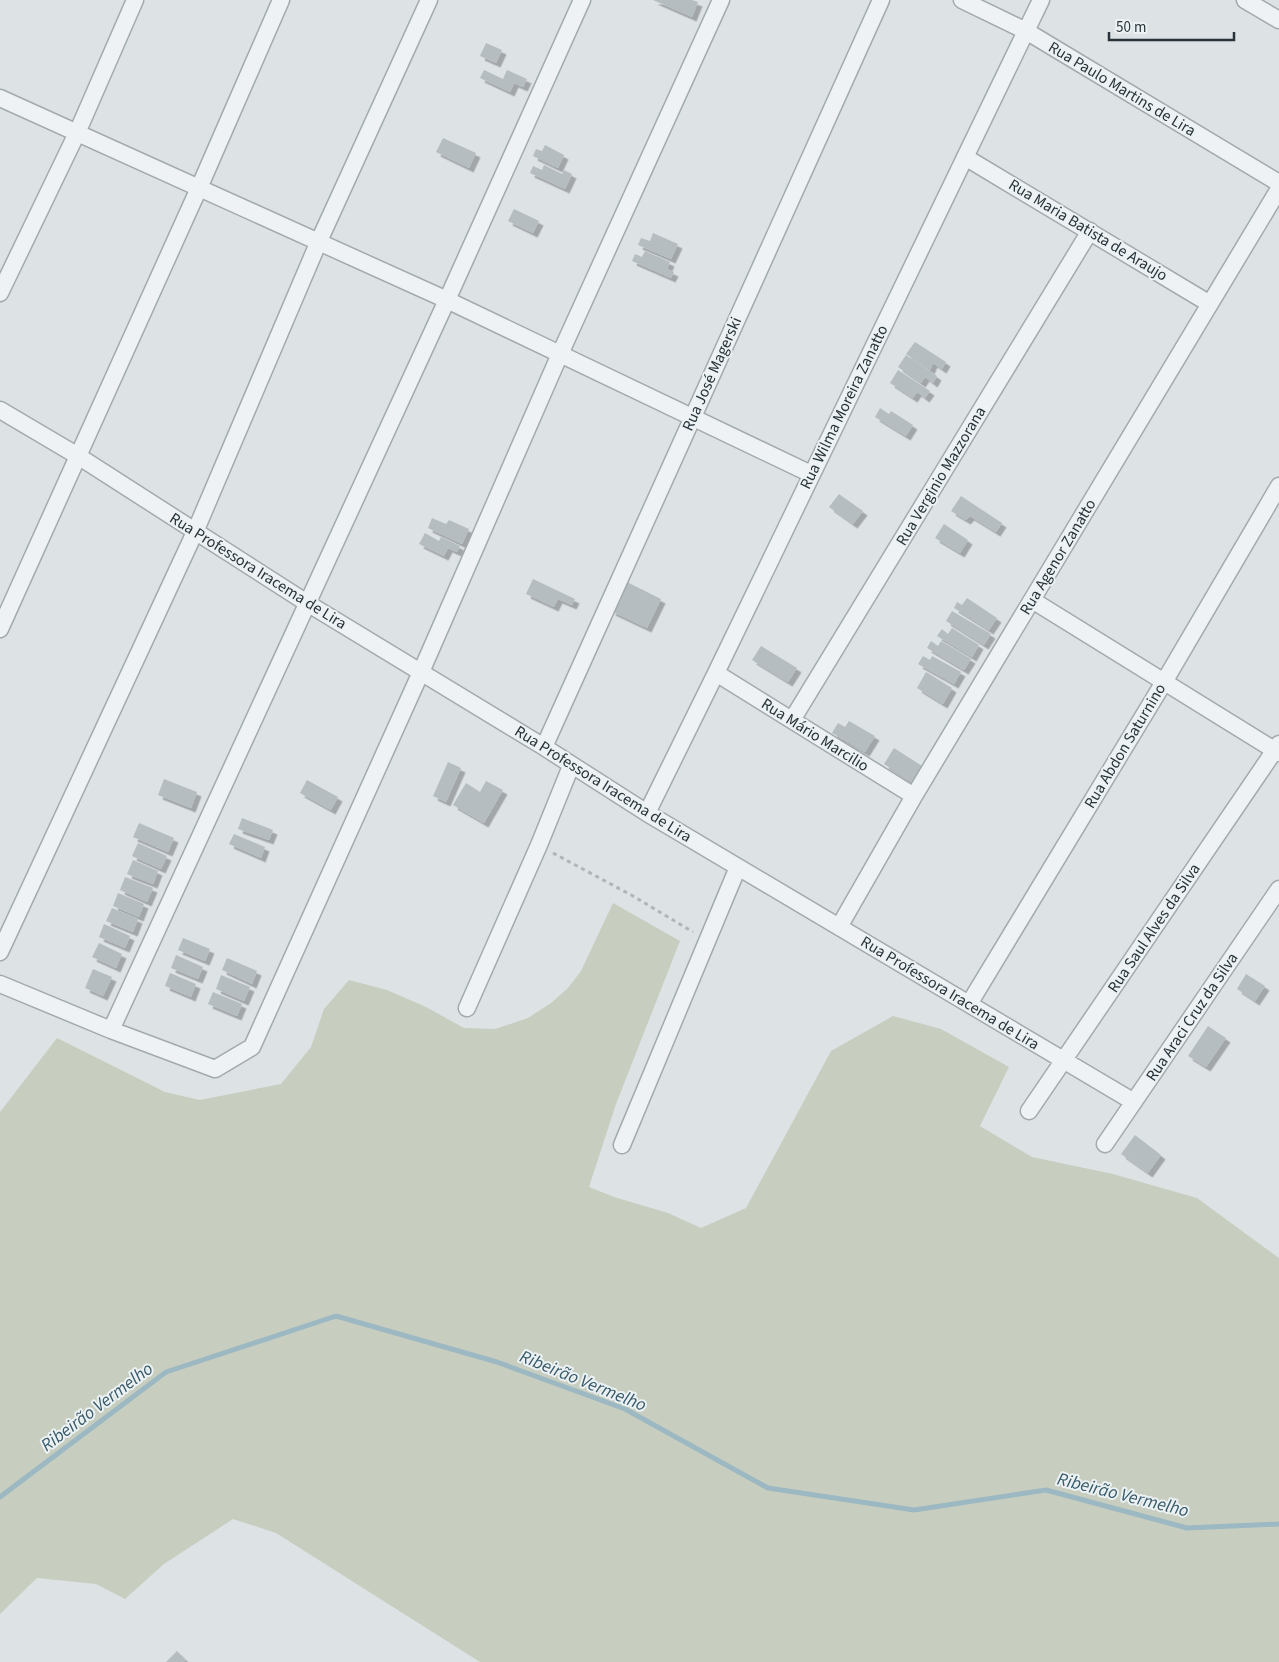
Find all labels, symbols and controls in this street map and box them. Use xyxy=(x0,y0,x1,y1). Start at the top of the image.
scale bar xyxy=(1109,10,1234,42)
text: 50 m xyxy=(1116,17,1146,38)
street label: Rua Paulo Martins de Lira xyxy=(1044,36,1200,142)
street label: Rua Maria Batista de Araujo xyxy=(1004,174,1172,286)
street label: Rua José Magerski xyxy=(677,313,747,435)
street label: Rua Wilma Moreira Zanatto xyxy=(795,321,893,493)
street label: Rua Verginio Mazzorana xyxy=(891,402,991,550)
street label: Rua Agenor Zanatto xyxy=(1015,495,1101,619)
street label: Rua Professora Iracema de Lira xyxy=(165,507,351,635)
street label: Rua Abdon Saturnino xyxy=(1079,679,1171,813)
street label: Rua Mário Marcilio xyxy=(757,693,873,777)
street label: Rua Professora Iracema de Lira xyxy=(510,720,696,848)
street label: Rua Saul Alves da Silva xyxy=(1102,859,1206,997)
street label: Rua Professora Iracema de Lira xyxy=(856,931,1044,1055)
street label: Rua Araci Cruz da Silva xyxy=(1141,948,1243,1086)
water label: Ribeirão Vermelho xyxy=(516,1344,650,1418)
water label: Ribeirão Vermelho xyxy=(36,1356,158,1458)
water label: Ribeirão Vermelho xyxy=(1055,1467,1191,1523)

